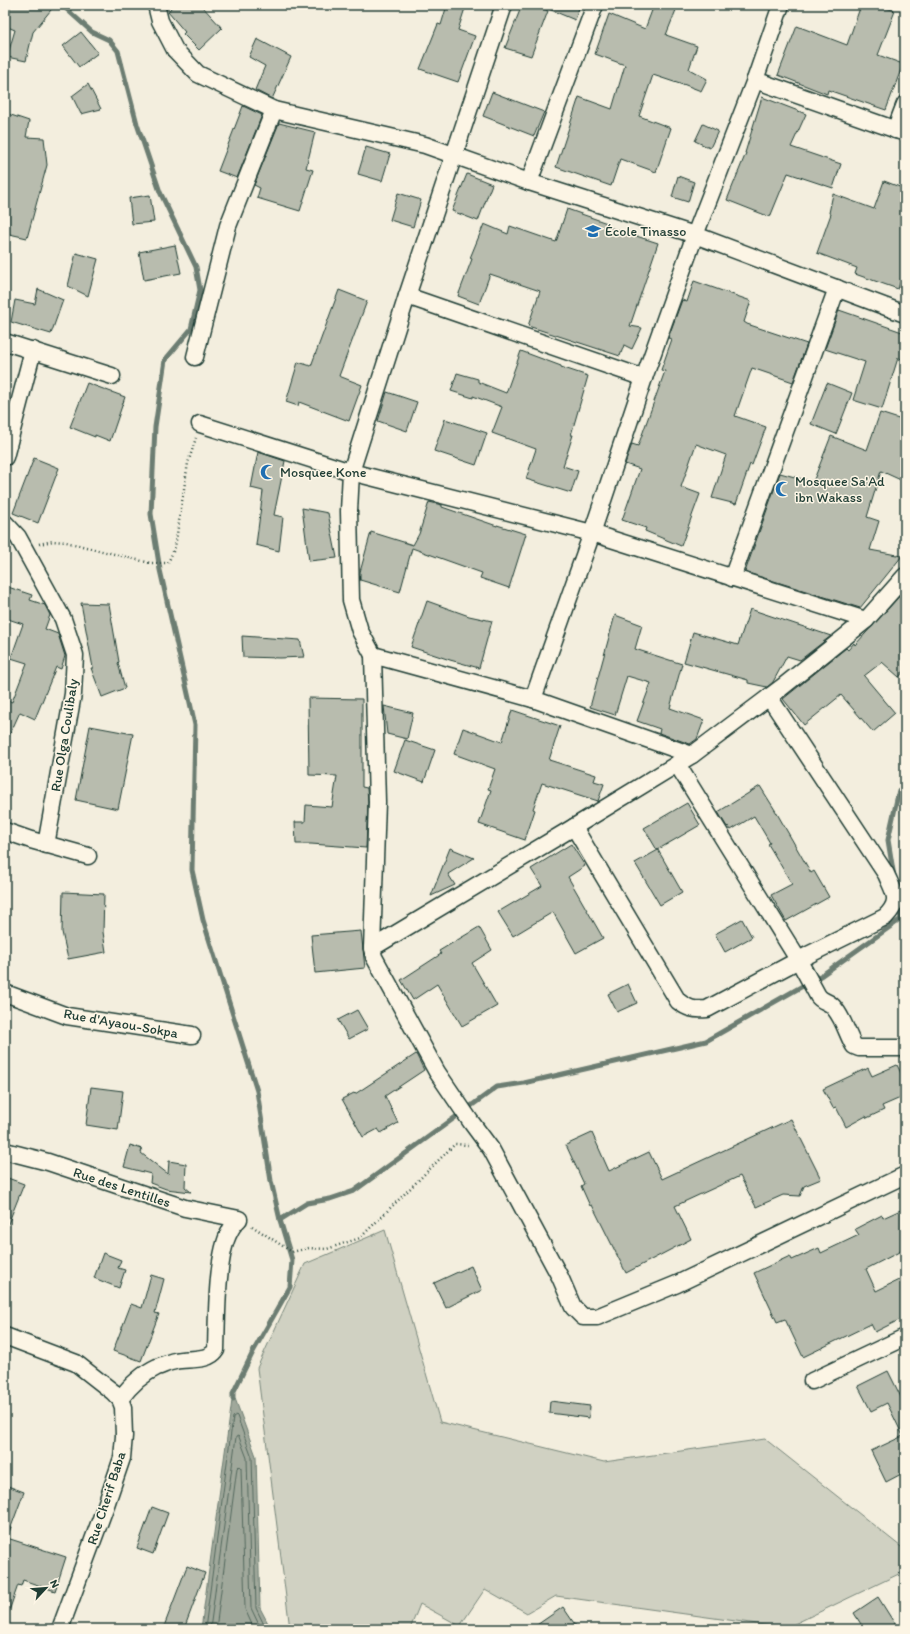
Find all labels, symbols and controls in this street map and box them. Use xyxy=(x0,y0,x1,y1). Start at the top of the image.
school or university icon: École Tinasso xyxy=(584,222,602,240)
place label: École Tinasso xyxy=(605,223,686,240)
mosque icon: Mosquee Kone xyxy=(259,463,277,481)
place label: Mosquee Kone xyxy=(280,464,367,481)
place label: Mosquee Sa'Ad ibn Wakass xyxy=(795,473,885,506)
mosque icon: Mosquee Sa'Ad ibn Wakass xyxy=(774,480,792,498)
street label: Rue Olga Coulibaly xyxy=(47,677,82,793)
street label: Rue d'Ayaou-Sokpa xyxy=(62,1005,180,1042)
street label: Rue des Lentilles xyxy=(71,1164,173,1211)
street label: Rue Cherif Baba xyxy=(83,1449,130,1547)
north arrow xyxy=(26,1568,66,1608)
text: N xyxy=(47,1578,62,1590)

